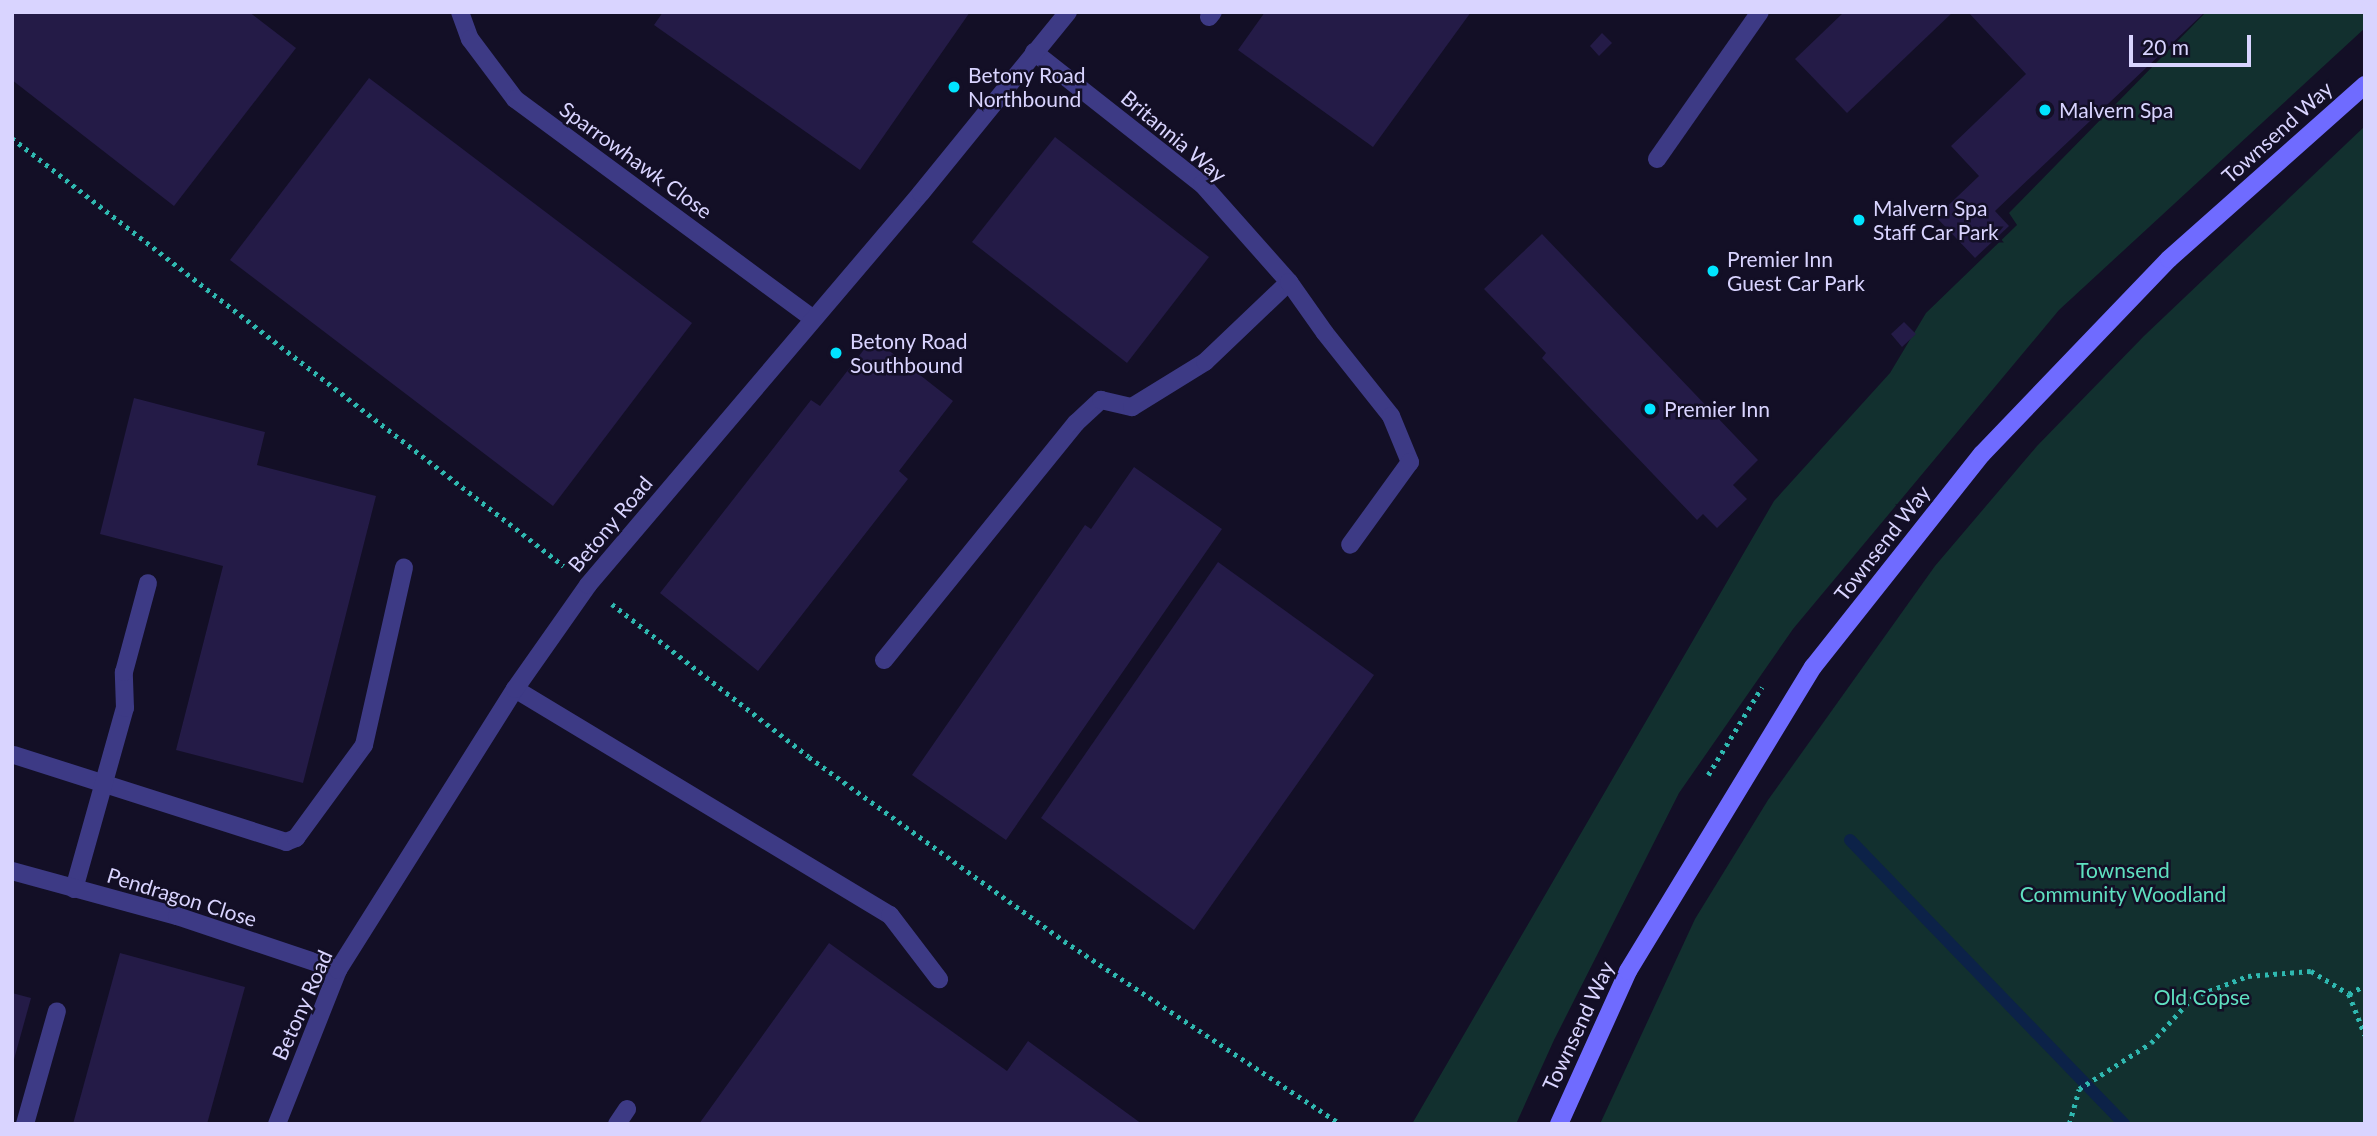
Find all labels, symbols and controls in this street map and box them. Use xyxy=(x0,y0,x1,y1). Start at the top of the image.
scale bar xyxy=(2132,21,2254,65)
text: 20 m xyxy=(2142,34,2189,59)
place label: Betony Road Northbound xyxy=(968,62,1086,112)
street label: Townsend Way xyxy=(2216,76,2338,188)
marker: Betony Road Northbound xyxy=(946,79,962,95)
street label: Britannia Way xyxy=(1116,85,1232,187)
street label: Sparrowhawk Close xyxy=(555,96,717,224)
place label: Malvern Spa xyxy=(2059,97,2173,123)
marker: Malvern Spa xyxy=(2037,102,2053,118)
place label: Malvern Spa Staff Car Park xyxy=(1873,195,2000,245)
marker: Malvern Spa Staff Car Park xyxy=(1851,212,1867,228)
place label: Premier Inn Guest Car Park xyxy=(1727,246,1865,296)
marker: Premier Inn Guest Car Park xyxy=(1705,263,1721,279)
place label: Betony Road Southbound xyxy=(850,328,968,378)
marker: Betony Road Southbound xyxy=(828,345,844,361)
place label: Premier Inn xyxy=(1664,396,1770,422)
marker: Premier Inn xyxy=(1642,401,1658,417)
street label: Betony Road xyxy=(562,471,658,577)
street label: Townsend Way xyxy=(1829,480,1935,606)
park label: Townsend Community Woodland xyxy=(2019,857,2227,907)
street label: Pendragon Close xyxy=(104,862,260,932)
street label: Betony Road xyxy=(266,946,338,1064)
street label: Townsend Way xyxy=(1537,957,1619,1095)
park label: Old Copse xyxy=(2154,984,2250,1010)

